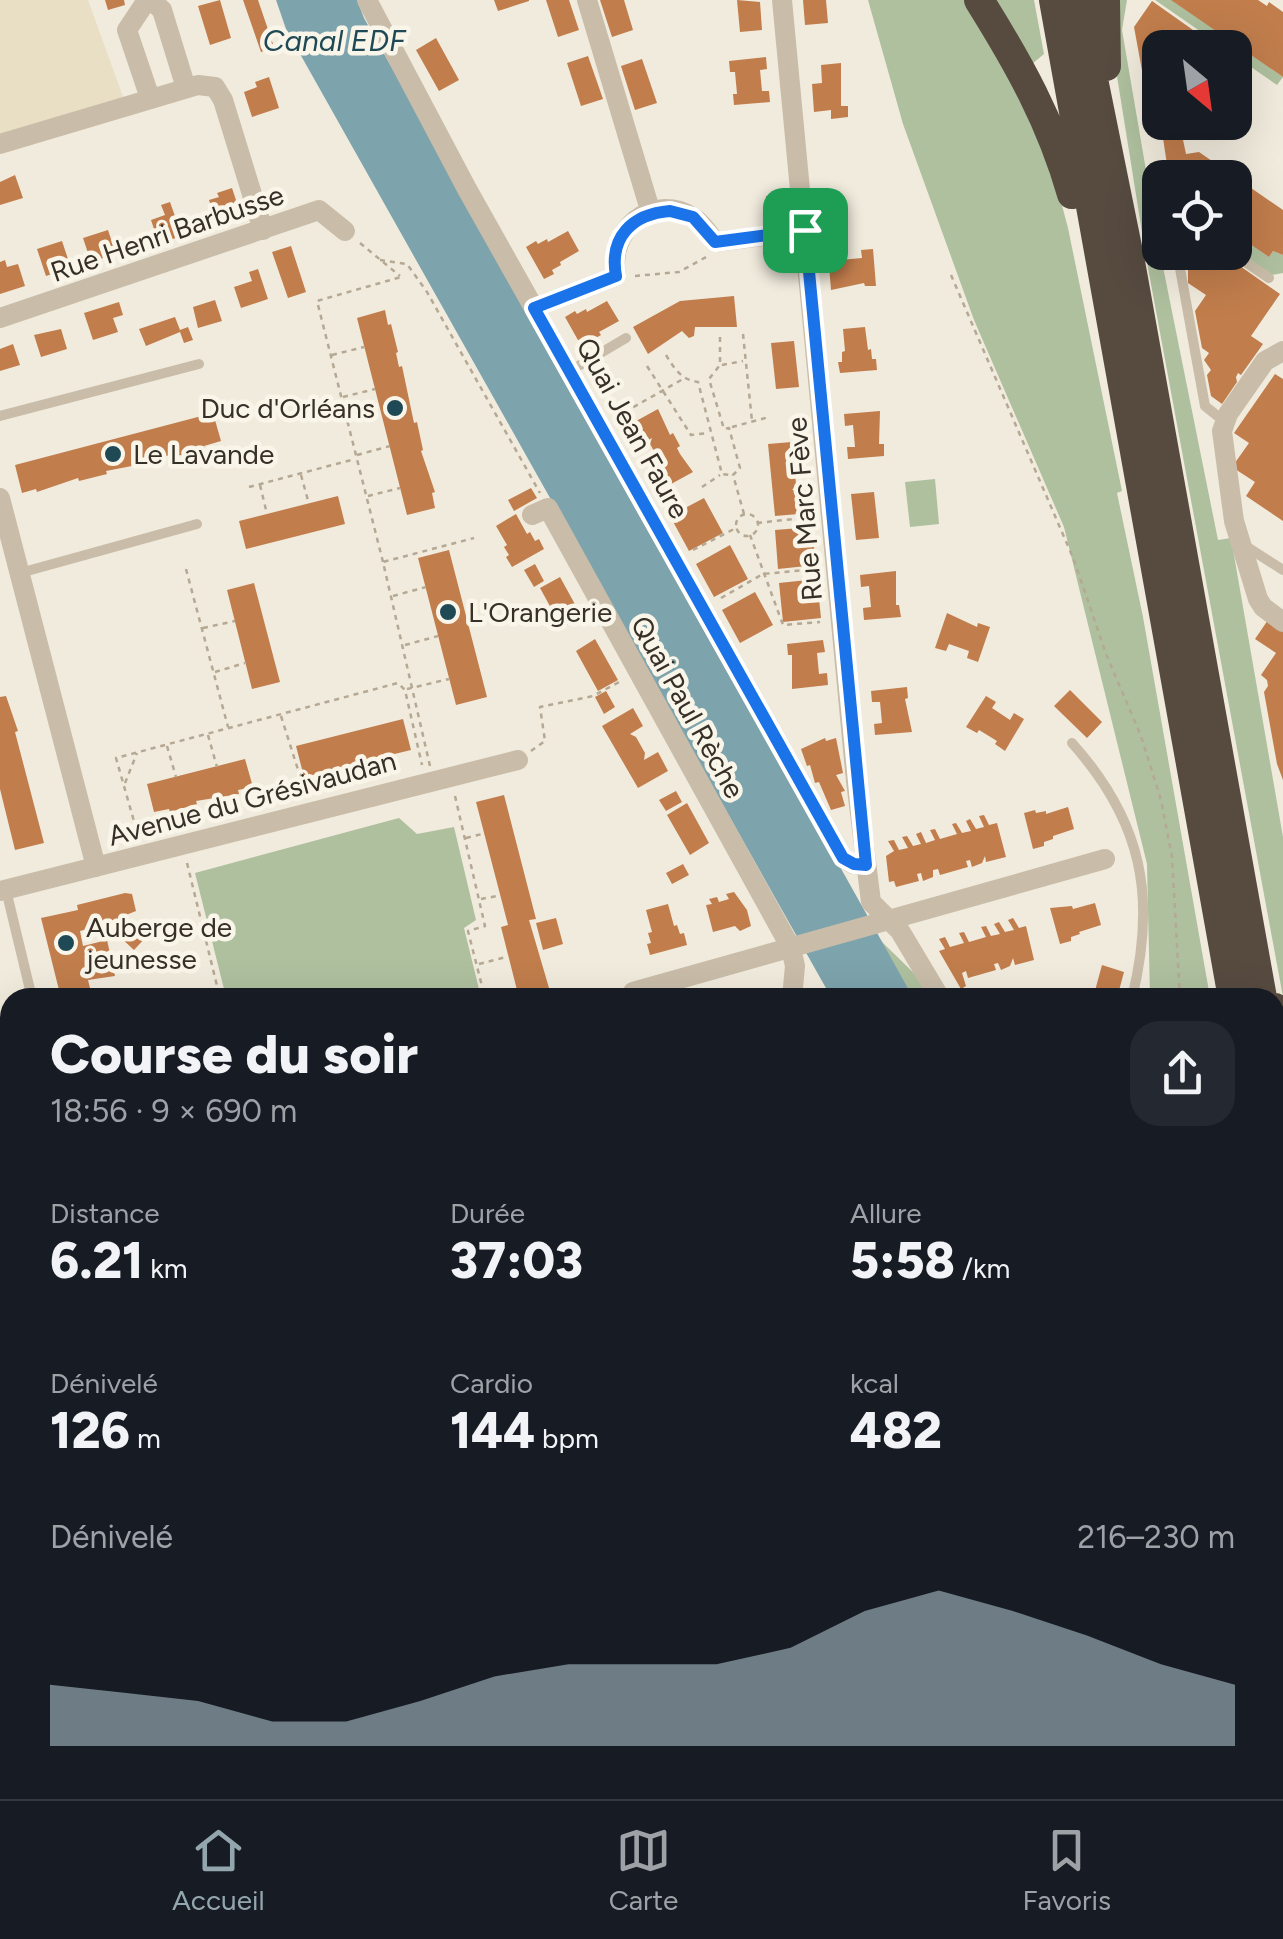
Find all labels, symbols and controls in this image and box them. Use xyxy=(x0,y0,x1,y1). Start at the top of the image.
water label: Canal EDF xyxy=(263,22,407,59)
north arrow xyxy=(1142,30,1252,140)
map controls xyxy=(1142,30,1252,270)
button: locate xyxy=(1142,160,1252,270)
street label: Rue Henri Barbusse xyxy=(46,177,288,289)
pin xyxy=(763,188,848,273)
icon: arrive xyxy=(778,203,833,258)
street label: Quai Jean Faure xyxy=(569,332,697,524)
place label: Duc d'Orléans xyxy=(200,391,375,425)
marker: Duc d'Orléans xyxy=(384,397,406,419)
street label: Rue Marc Fève xyxy=(779,416,829,602)
place label: Le Lavande xyxy=(133,437,274,471)
marker: Le Lavande xyxy=(102,443,124,465)
place label: L'Orangerie xyxy=(468,595,612,629)
marker: L'Orangerie xyxy=(437,601,459,623)
street label: Quai Paul Rèche xyxy=(624,610,752,804)
street label: Avenue du Grésivaudan xyxy=(104,743,400,853)
place label: Auberge de jeunesse xyxy=(84,910,232,976)
marker: Auberge de jeunesse xyxy=(55,932,77,954)
text: Course du soir xyxy=(50,1021,418,1087)
button: share xyxy=(1130,1021,1235,1126)
text: 18:56 · 9 × 690 m xyxy=(50,1092,297,1130)
text: Distance xyxy=(50,1196,160,1230)
text: Durée xyxy=(450,1196,525,1230)
text: Allure xyxy=(850,1196,922,1230)
text: 6.21 xyxy=(50,1230,143,1291)
text: 37:03 xyxy=(450,1230,583,1291)
text: 5:58 xyxy=(850,1230,955,1291)
text: km xyxy=(143,1251,188,1285)
text: /km xyxy=(955,1251,1010,1285)
text: Dénivelé xyxy=(50,1366,158,1400)
text: Cardio xyxy=(450,1366,533,1400)
text: kcal xyxy=(850,1366,899,1400)
text: 126 xyxy=(50,1400,130,1461)
text: 144 xyxy=(450,1400,535,1461)
text: 482 xyxy=(850,1400,942,1461)
text: m xyxy=(130,1421,161,1455)
text: bpm xyxy=(535,1421,599,1455)
text: Dénivelé xyxy=(50,1518,173,1556)
text: 216–230 m xyxy=(1077,1518,1235,1556)
tab: Accueil xyxy=(172,1823,265,1917)
tab: Carte xyxy=(609,1823,678,1917)
tab: Favoris xyxy=(1022,1823,1111,1917)

